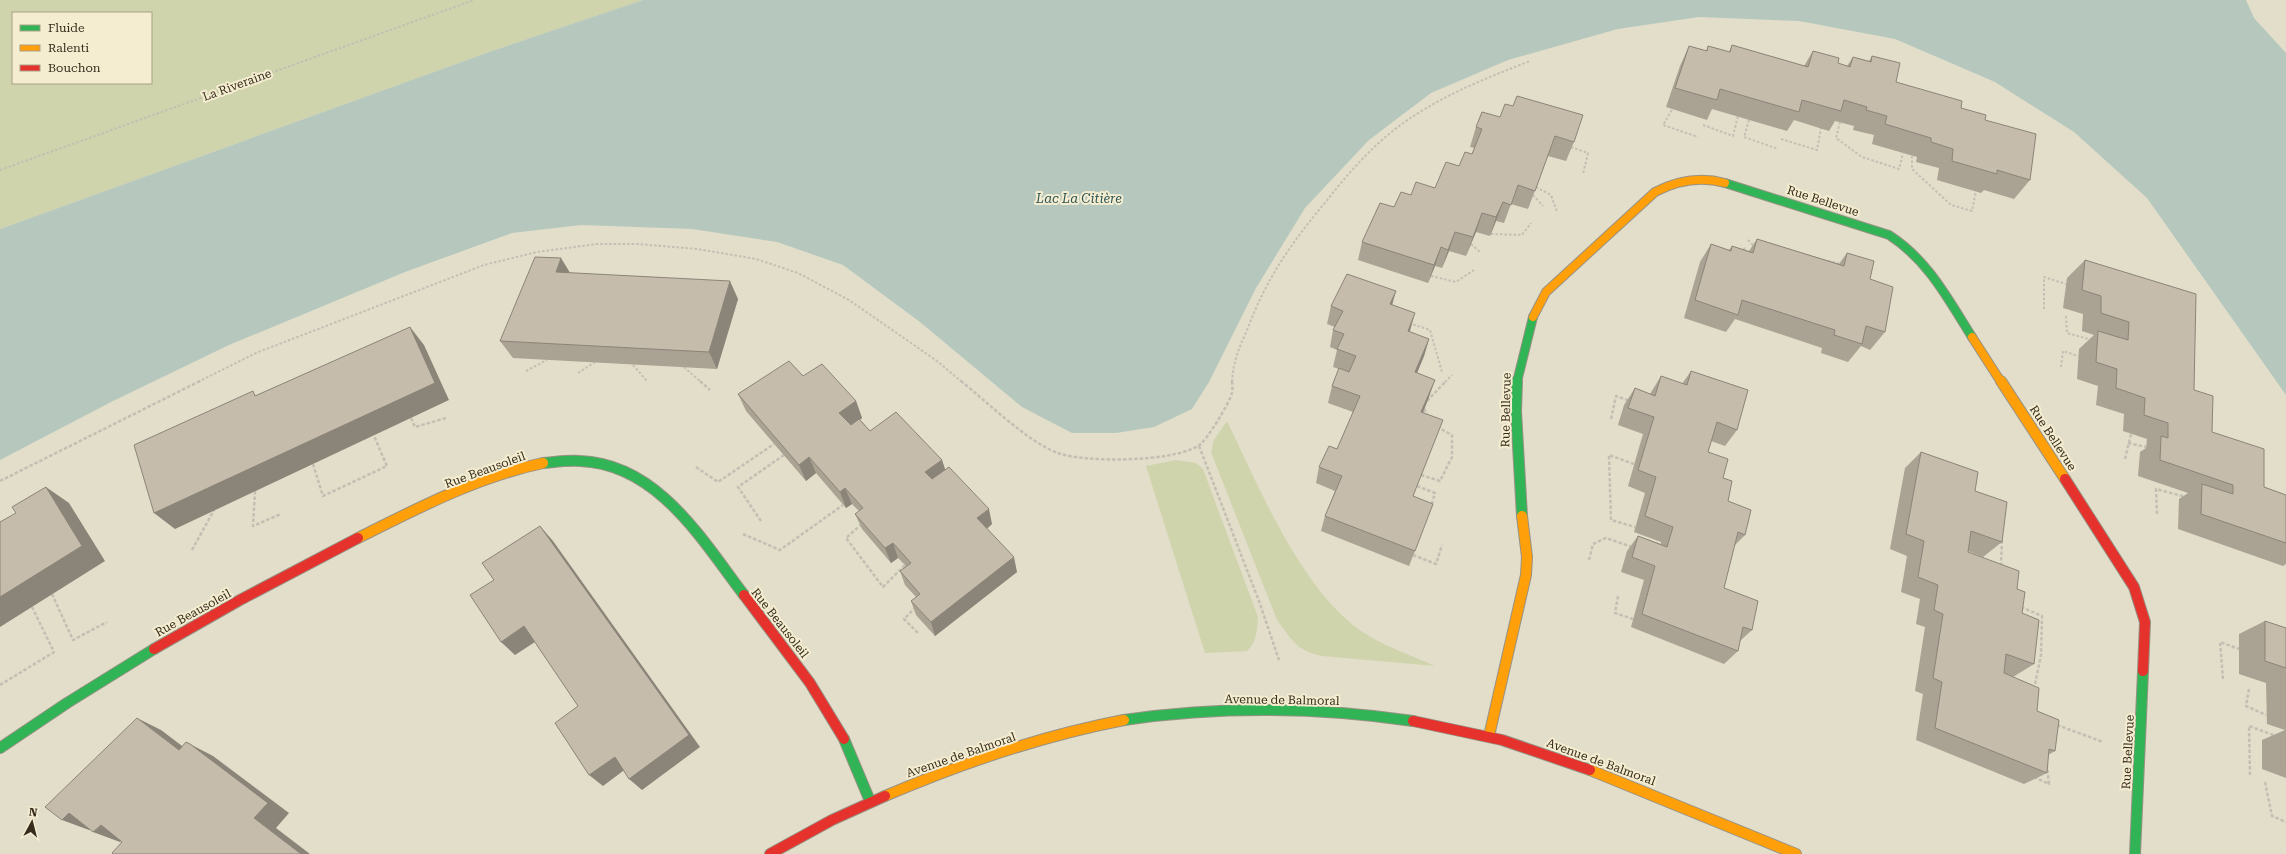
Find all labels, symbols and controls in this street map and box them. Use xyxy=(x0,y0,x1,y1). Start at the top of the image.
legend xyxy=(12,12,152,84)
text: Fluide xyxy=(48,21,85,35)
text: Ralenti xyxy=(48,41,89,55)
text: Bouchon xyxy=(48,61,101,75)
street label: La Riveraine xyxy=(201,66,274,104)
street label: Rue Bellevue xyxy=(1785,183,1861,219)
water label: Lac La Citière xyxy=(1035,191,1122,206)
street label: Rue Bellevue xyxy=(1498,372,1514,448)
street label: Rue Bellevue xyxy=(2027,403,2079,474)
street label: Rue Beausoleil xyxy=(443,449,527,491)
street label: Rue Beausoleil xyxy=(748,585,812,661)
street label: Rue Beausoleil xyxy=(153,586,234,640)
street label: Avenue de Balmoral xyxy=(1224,692,1340,708)
street label: Rue Bellevue xyxy=(2119,714,2137,790)
street label: Avenue de Balmoral xyxy=(904,730,1018,780)
street label: Avenue de Balmoral xyxy=(1545,736,1658,788)
north arrow xyxy=(12,802,52,842)
text: N xyxy=(28,806,39,820)

